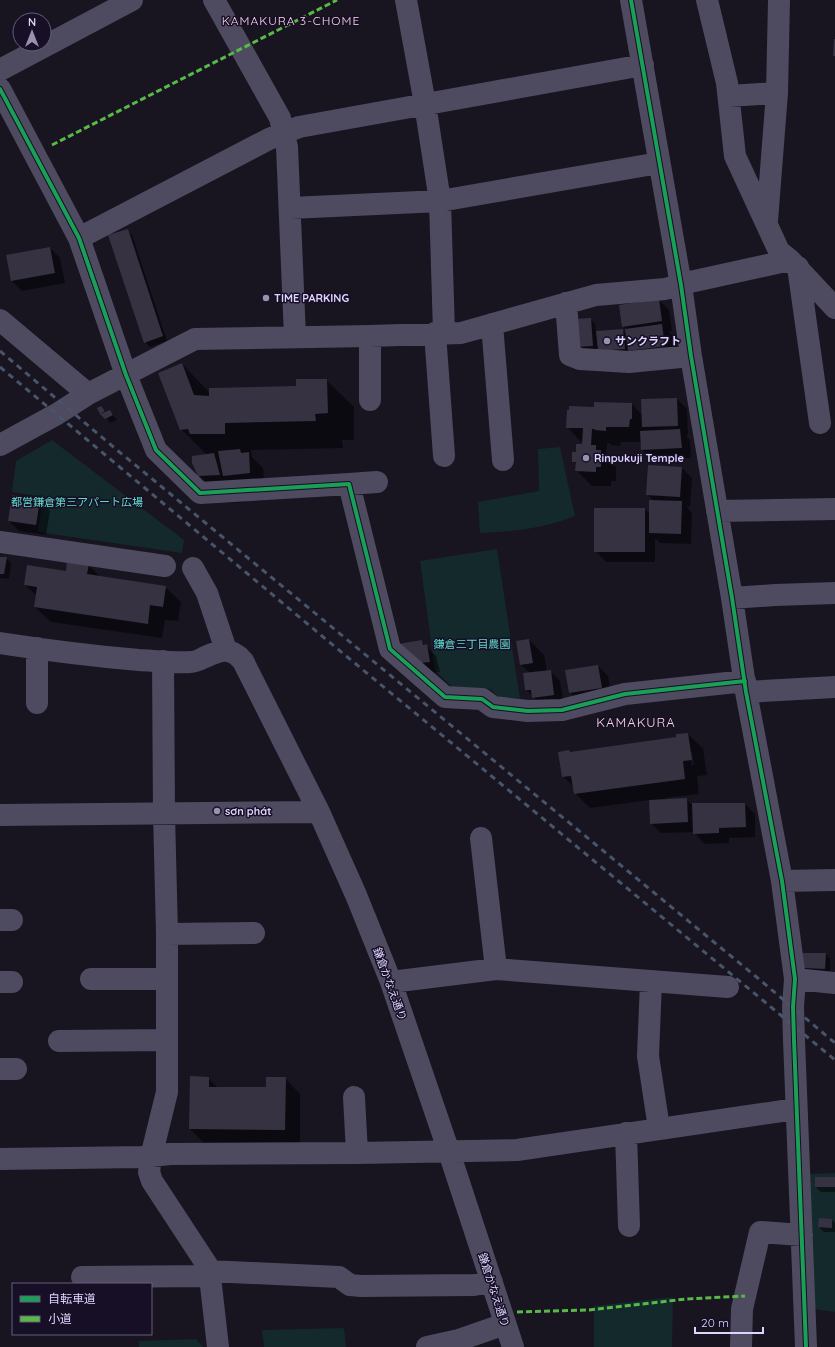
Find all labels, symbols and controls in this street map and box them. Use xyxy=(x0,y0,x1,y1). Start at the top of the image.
north arrow xyxy=(12,12,52,52)
district label: KAMAKURA 3-CHOME xyxy=(222,13,360,28)
text: N xyxy=(28,15,36,29)
place label: TIME PARKING xyxy=(274,291,349,305)
marker: TIME PARKING xyxy=(261,293,271,303)
place label: サンクラフト xyxy=(615,334,681,348)
marker: サンクラフト xyxy=(602,336,612,346)
place label: Rinpukuji Temple xyxy=(594,451,684,465)
marker: Rinpukuji Temple xyxy=(581,453,591,463)
park label: 都営鎌倉第三アパート広場 xyxy=(11,495,143,509)
park label: 鎌倉三丁目農園 xyxy=(434,637,511,651)
district label: KAMAKURA xyxy=(596,714,676,730)
place label: sơn phát xyxy=(225,804,272,818)
marker: sơn phát xyxy=(212,806,222,816)
street label: 鎌倉かなえ通り xyxy=(370,945,410,1023)
street label: 鎌倉かなえ通り xyxy=(475,1251,513,1329)
legend xyxy=(12,1283,152,1335)
text: 自転車道 xyxy=(48,1291,96,1306)
scale bar xyxy=(695,1309,763,1335)
text: 小道 xyxy=(48,1311,72,1326)
text: 20 m xyxy=(701,1315,729,1330)

